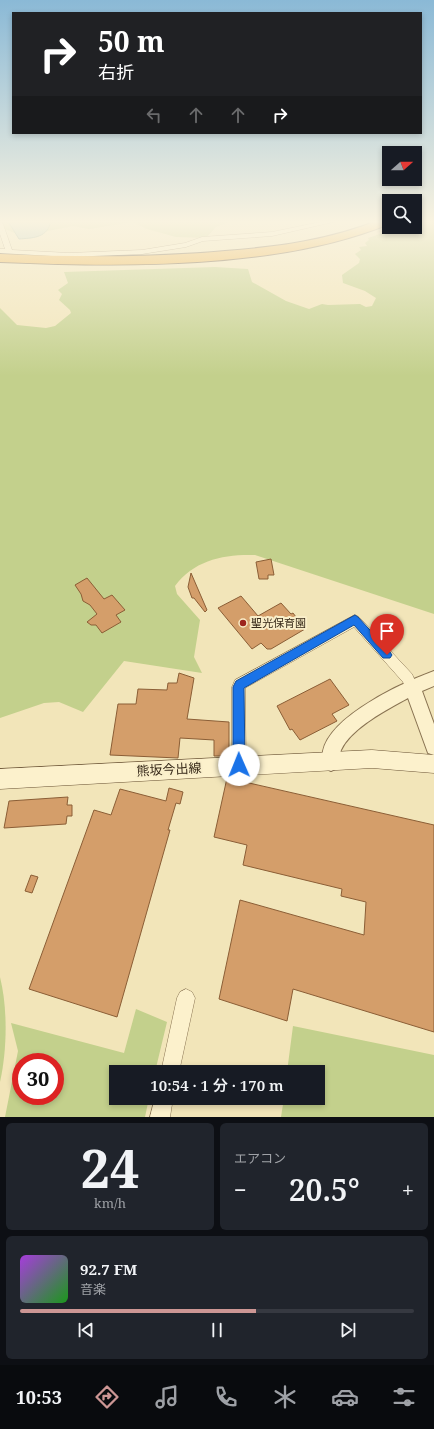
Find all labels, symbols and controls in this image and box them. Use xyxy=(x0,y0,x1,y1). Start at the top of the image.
text: 50 m xyxy=(98,22,165,60)
icon: right xyxy=(32,28,84,80)
text: 右折 xyxy=(98,60,134,84)
icon: left xyxy=(143,104,165,126)
icon: ahead xyxy=(185,104,207,126)
icon: ahead xyxy=(227,104,249,126)
icon: right xyxy=(269,104,291,126)
north arrow xyxy=(382,146,422,186)
map controls xyxy=(382,146,422,234)
button: search xyxy=(382,194,422,234)
pin xyxy=(370,614,404,655)
place label: 聖光保育園 xyxy=(251,615,306,630)
marker: 聖光保育園 xyxy=(238,618,248,628)
icon: arrive xyxy=(376,620,398,642)
position arrow xyxy=(218,744,260,786)
street label: 熊坂今出線 xyxy=(136,758,202,780)
speed limit sign: 30 xyxy=(12,1053,64,1105)
text: 10:54 · 1 分 · 170 m xyxy=(150,1075,284,1095)
text: 24 xyxy=(81,1132,139,1203)
text: エアコン xyxy=(234,1149,286,1167)
text: 20.5° xyxy=(289,1169,360,1210)
text: − xyxy=(234,1174,247,1204)
text: + xyxy=(402,1174,414,1204)
text: km/h xyxy=(94,1194,126,1212)
text: 92.7 FM xyxy=(80,1259,137,1279)
text: 音楽 xyxy=(80,1280,106,1298)
icon: previous xyxy=(75,1319,97,1341)
icon: pause xyxy=(206,1319,228,1341)
icon: next xyxy=(337,1319,359,1341)
icon: directions xyxy=(93,1383,121,1411)
icon: music xyxy=(153,1383,181,1411)
icon: phone xyxy=(212,1383,240,1411)
icon: climate xyxy=(271,1383,299,1411)
icon: car xyxy=(331,1383,359,1411)
icon: filters xyxy=(390,1383,418,1411)
text: 10:53 xyxy=(16,1385,62,1409)

